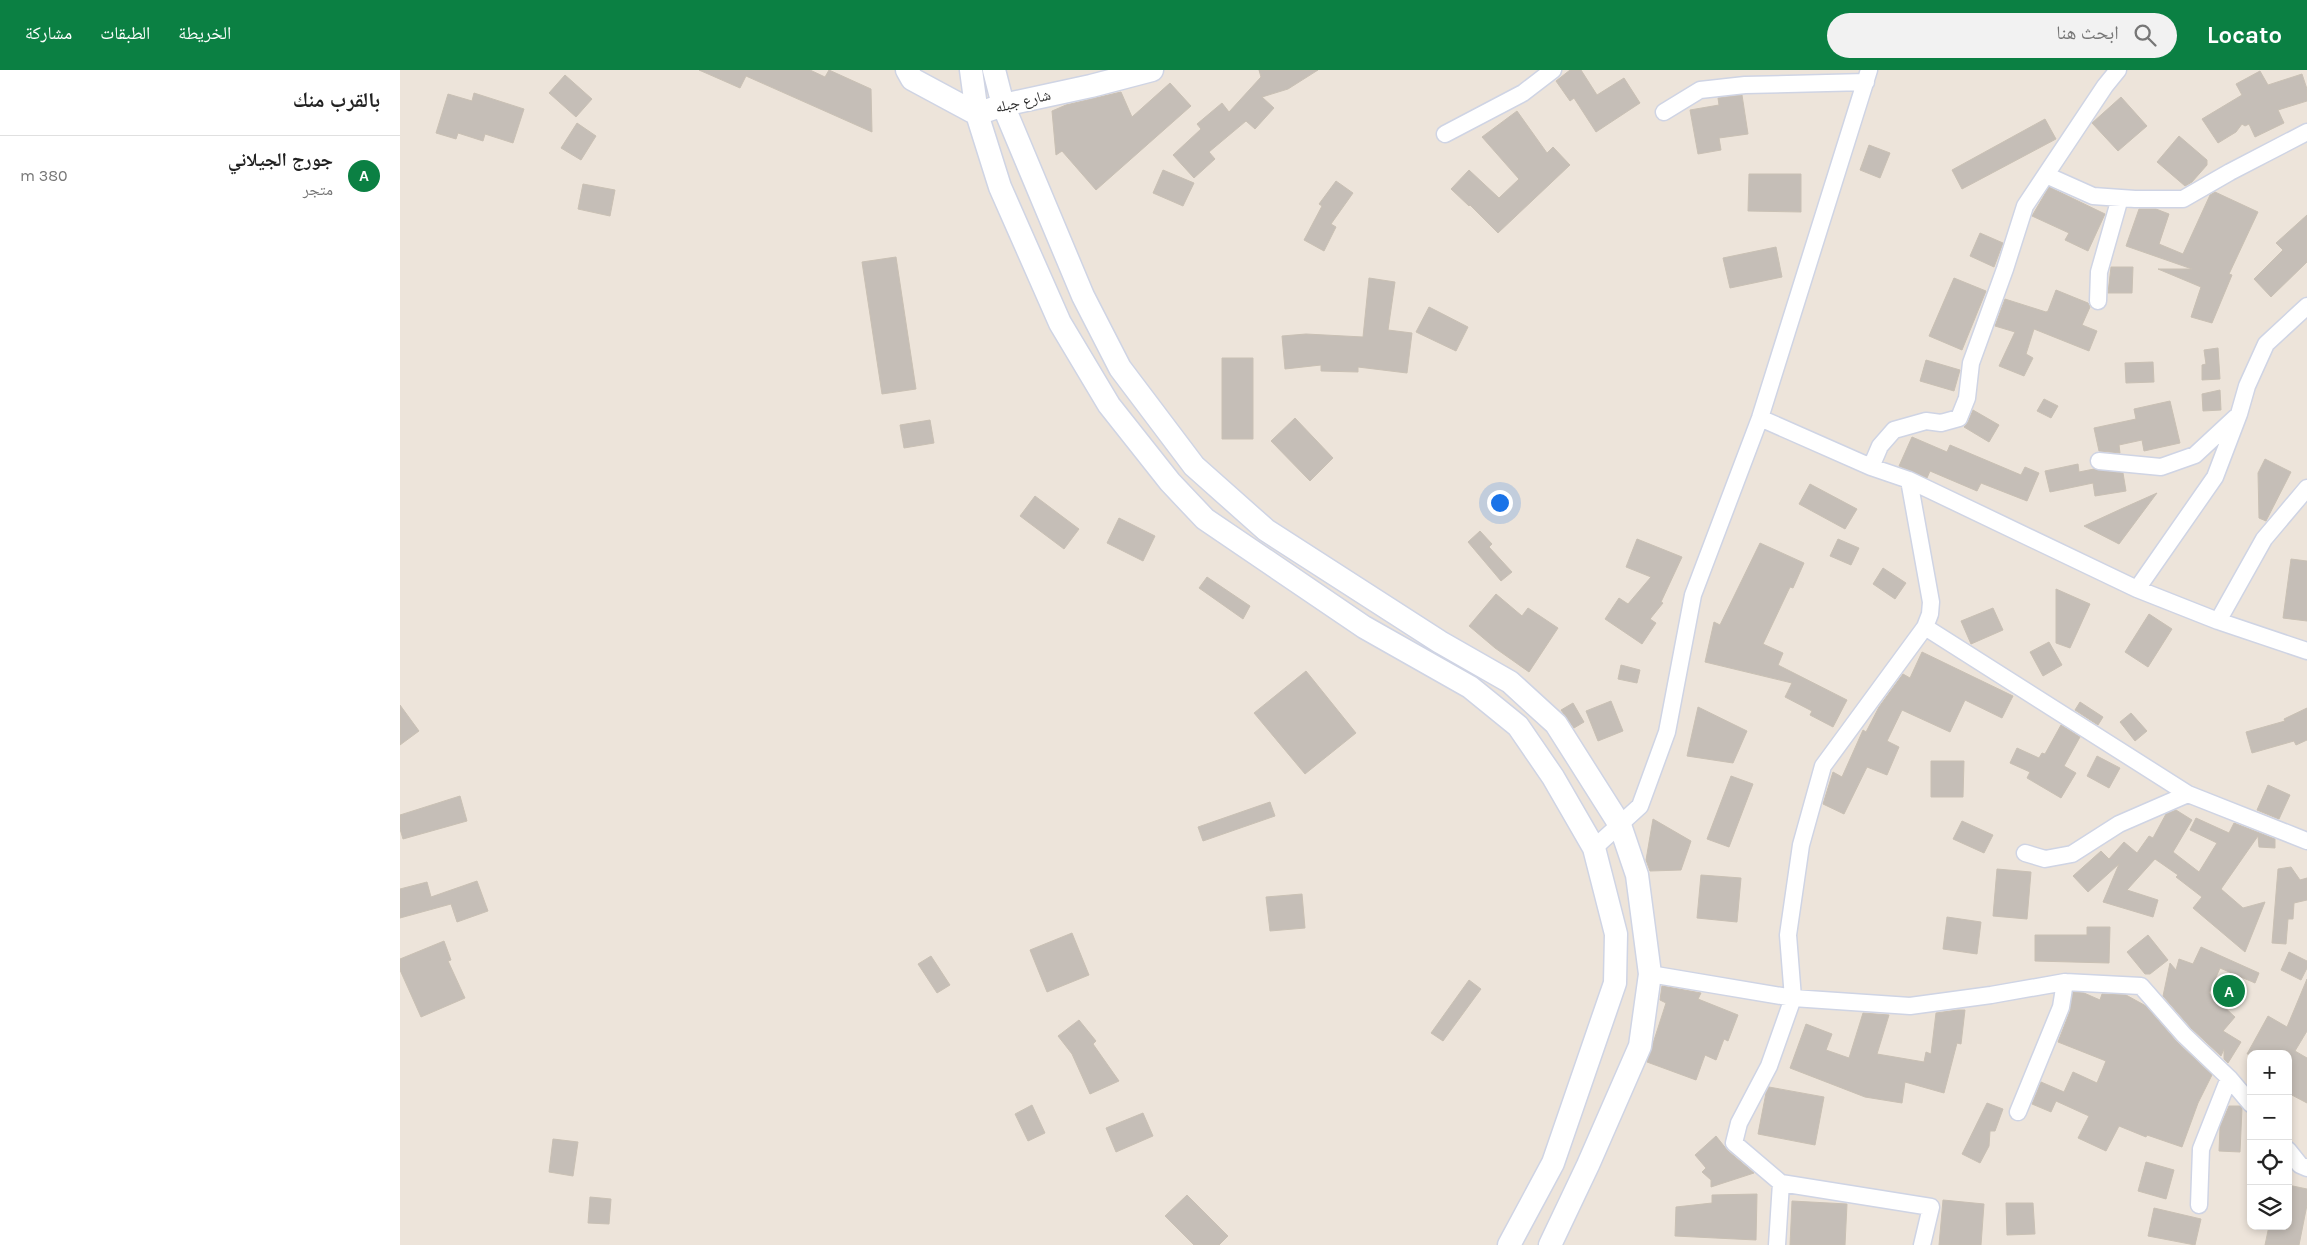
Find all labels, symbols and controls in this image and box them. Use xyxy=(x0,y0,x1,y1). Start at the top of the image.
search box xyxy=(1827,13,2177,58)
icon: search xyxy=(2131,21,2159,49)
text: Locato xyxy=(2207,21,2282,49)
text: مشاركة xyxy=(25,22,72,44)
text: الطبقات xyxy=(100,22,150,44)
text: الخريطة xyxy=(178,22,231,44)
text: ابحث هنا xyxy=(2056,22,2119,44)
street label: شارع جبله xyxy=(993,85,1053,118)
text: بالقرب منك xyxy=(293,88,380,112)
text: جورج الجيلاني xyxy=(228,149,333,171)
text: 380 m xyxy=(20,166,68,185)
text: A xyxy=(359,166,369,185)
text: متجر xyxy=(303,180,333,199)
your location xyxy=(1487,490,1513,516)
pin: A xyxy=(2213,972,2245,1010)
map controls xyxy=(2247,1050,2292,1230)
button: + xyxy=(2247,1050,2292,1095)
button: − xyxy=(2247,1095,2292,1140)
button: locate xyxy=(2247,1140,2292,1185)
button: layers xyxy=(2247,1185,2292,1230)

